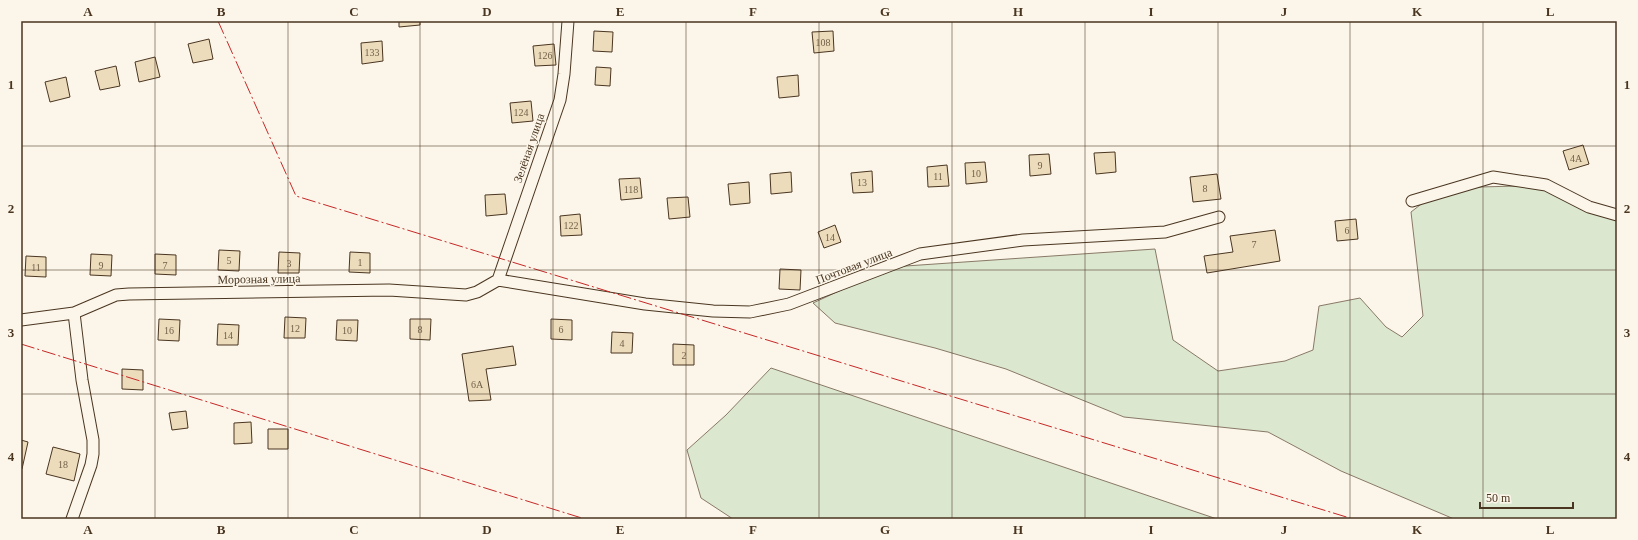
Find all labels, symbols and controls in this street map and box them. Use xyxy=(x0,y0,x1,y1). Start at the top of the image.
text: A xyxy=(83,4,93,19)
text: B xyxy=(217,4,226,19)
text: C xyxy=(349,4,359,19)
text: D xyxy=(482,4,492,19)
text: E xyxy=(616,4,624,19)
text: F xyxy=(749,4,757,19)
text: G xyxy=(880,4,890,19)
text: H xyxy=(1013,4,1023,19)
text: I xyxy=(1148,4,1154,19)
text: J xyxy=(1281,4,1288,19)
text: K xyxy=(1412,4,1423,19)
text: L xyxy=(1546,4,1555,19)
house number: 108 xyxy=(816,37,831,48)
house number: 133 xyxy=(365,47,380,58)
house number: 126 xyxy=(538,50,553,61)
text: 1 xyxy=(8,77,14,92)
text: 1 xyxy=(1624,77,1630,92)
house number: 124 xyxy=(514,107,529,118)
street label: Зелёная улица xyxy=(511,111,548,185)
house number: 4А xyxy=(1570,153,1583,164)
house number: 9 xyxy=(1038,160,1043,171)
house number: 10 xyxy=(971,168,981,179)
house number: 11 xyxy=(933,171,943,182)
house number: 13 xyxy=(857,177,867,188)
house number: 8 xyxy=(1203,183,1208,194)
house number: 118 xyxy=(624,184,638,195)
text: 2 xyxy=(8,201,14,216)
text: 2 xyxy=(1624,201,1630,216)
house number: 122 xyxy=(564,220,579,231)
house number: 6 xyxy=(1345,225,1350,236)
house number: 14 xyxy=(825,232,835,243)
house number: 7 xyxy=(1252,239,1257,250)
street label: Почтовая улица xyxy=(814,245,895,287)
house number: 5 xyxy=(227,255,232,266)
house number: 1 xyxy=(358,257,363,268)
house number: 3 xyxy=(287,258,292,269)
house number: 9 xyxy=(99,260,104,271)
house number: 7 xyxy=(163,260,168,271)
house number: 11 xyxy=(31,262,41,273)
street label: Морозная улица xyxy=(217,271,301,287)
house number: 12 xyxy=(290,323,300,334)
house number: 8 xyxy=(418,324,423,335)
house number: 6 xyxy=(559,324,564,335)
text: 3 xyxy=(8,325,15,340)
house number: 16 xyxy=(164,325,174,336)
house number: 10 xyxy=(342,325,352,336)
text: 3 xyxy=(1624,325,1631,340)
house number: 14 xyxy=(223,330,233,341)
house number: 4 xyxy=(620,338,625,349)
house number: 2 xyxy=(682,350,687,361)
house number: 6А xyxy=(471,379,484,390)
text: 4 xyxy=(8,449,15,464)
text: 4 xyxy=(1624,449,1631,464)
house number: 18 xyxy=(58,459,68,470)
scale bar xyxy=(1480,484,1573,510)
text: 50 m xyxy=(1486,491,1511,505)
text: A xyxy=(83,522,93,537)
text: B xyxy=(217,522,226,537)
text: C xyxy=(349,522,359,537)
text: D xyxy=(482,522,492,537)
text: E xyxy=(616,522,624,537)
text: F xyxy=(749,522,757,537)
text: G xyxy=(880,522,890,537)
text: H xyxy=(1013,522,1023,537)
text: I xyxy=(1148,522,1154,537)
text: J xyxy=(1281,522,1288,537)
text: K xyxy=(1412,522,1423,537)
text: L xyxy=(1546,522,1555,537)

